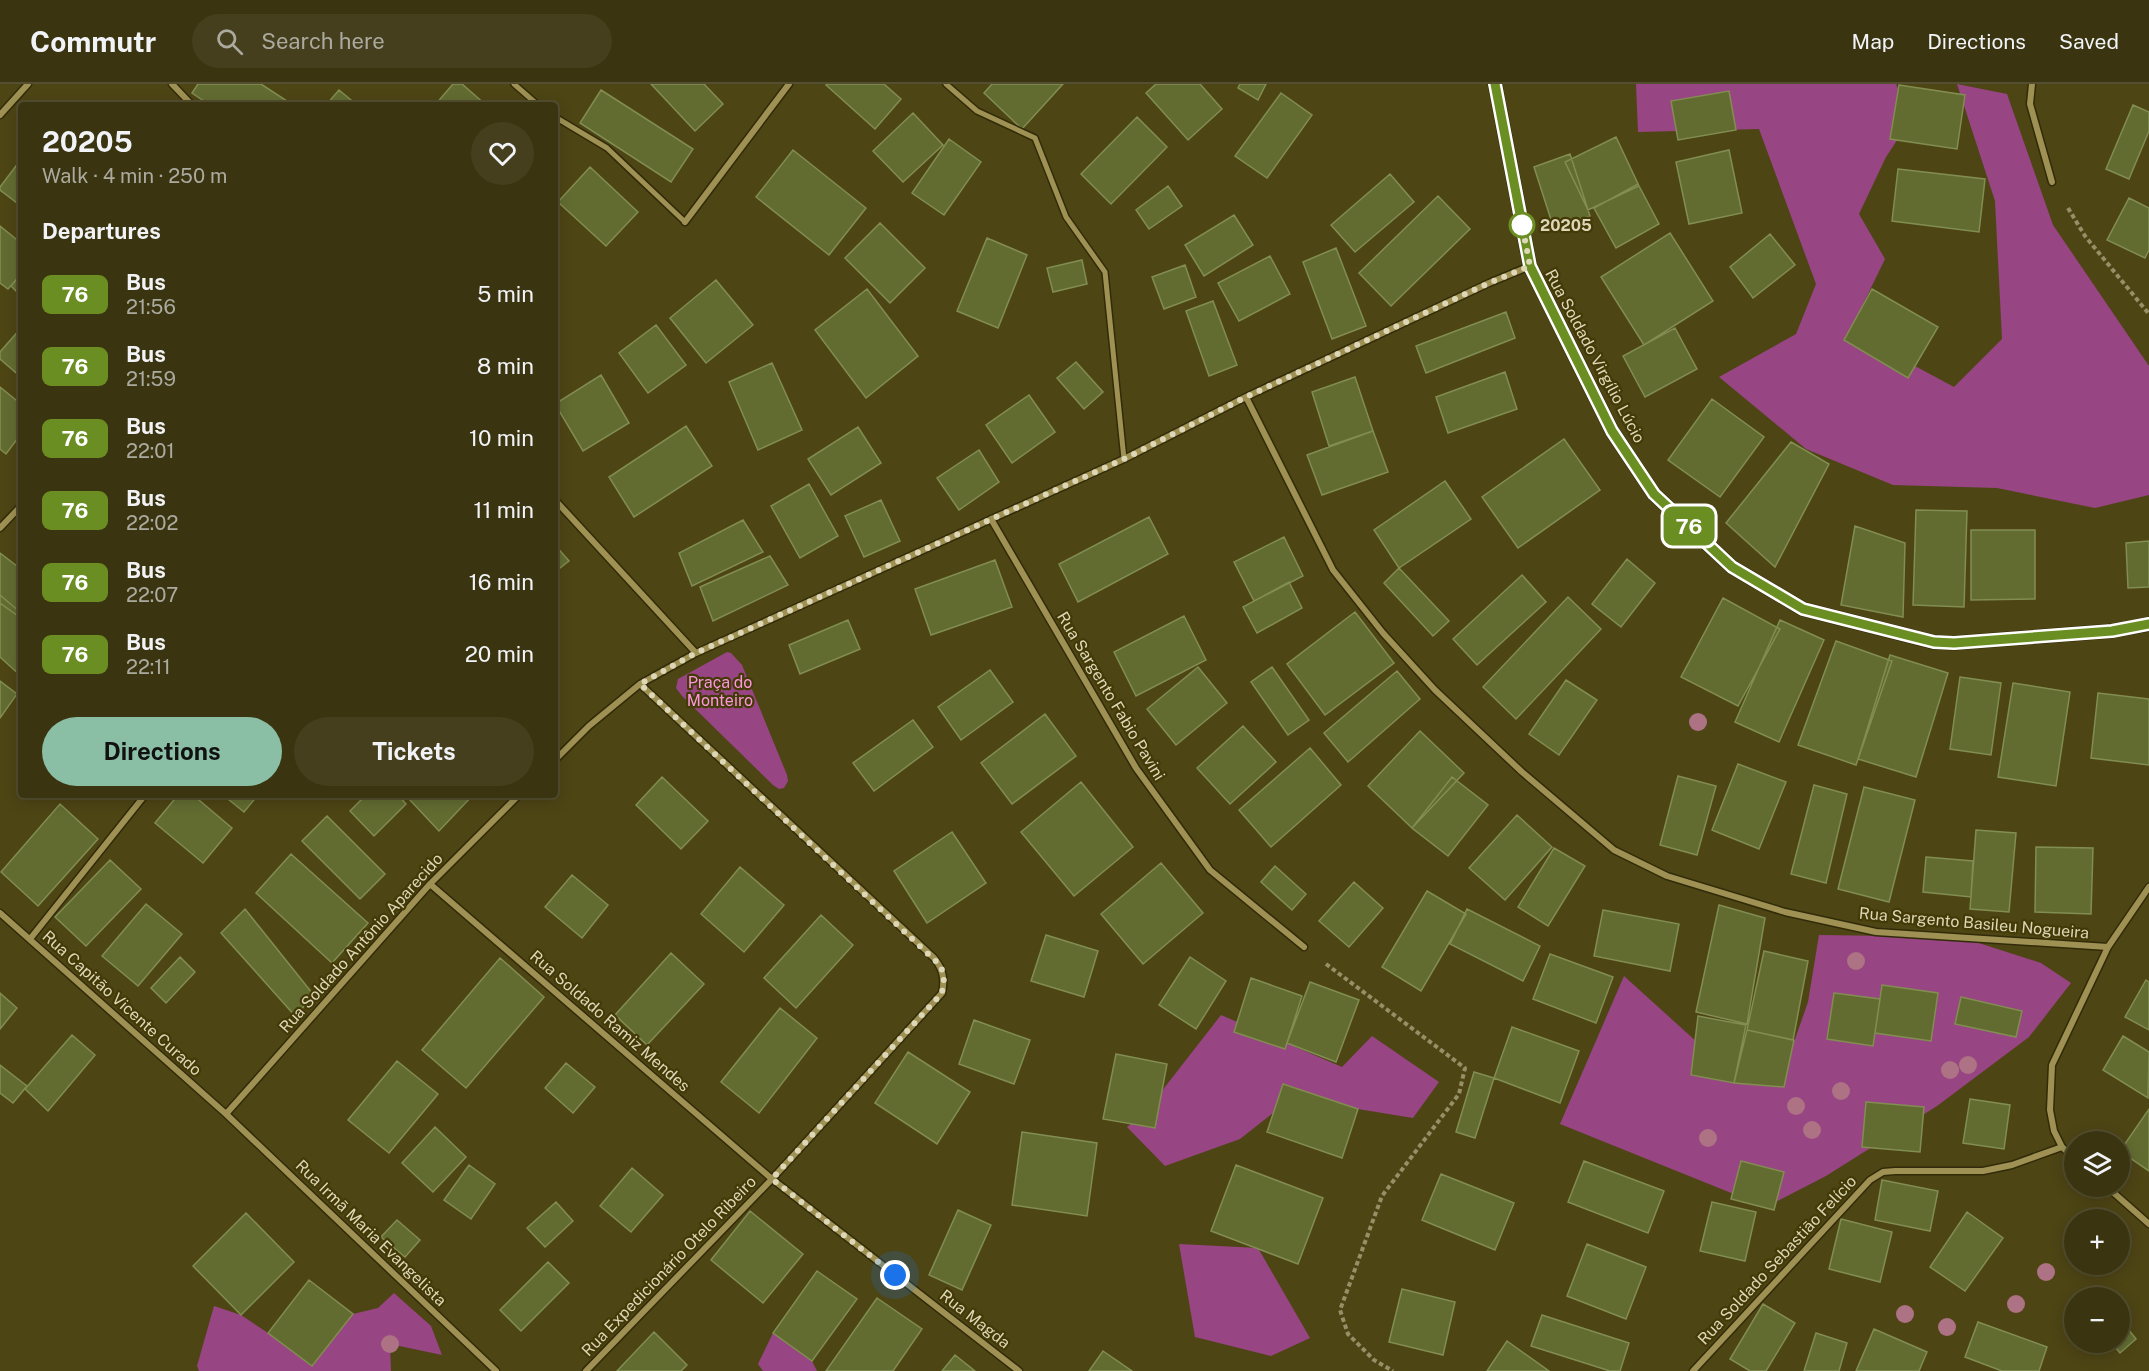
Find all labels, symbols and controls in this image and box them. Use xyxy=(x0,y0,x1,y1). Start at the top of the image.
search box xyxy=(192,14,612,68)
text: Commutr xyxy=(30,25,156,58)
icon: search xyxy=(213,25,246,58)
text: Search here xyxy=(261,28,385,54)
text: Map xyxy=(1852,29,1894,54)
text: Directions xyxy=(1927,29,2026,54)
text: Saved xyxy=(2059,29,2119,54)
button: heart xyxy=(471,122,534,185)
text: 20205 xyxy=(42,125,133,158)
text: Walk · 4 min · 250 m xyxy=(42,164,227,188)
marker: 20205 xyxy=(1509,212,1535,238)
place label: 20205 xyxy=(1540,216,1592,235)
text: Departures xyxy=(42,218,161,244)
street label: Rua Soldado Virgílio Lúcio xyxy=(1541,266,1649,446)
text: Bus xyxy=(126,269,166,295)
text: 5 min xyxy=(477,281,534,307)
text: 76 xyxy=(62,282,88,307)
text: 21:56 xyxy=(126,295,176,319)
text: Bus xyxy=(126,341,166,367)
text: 8 min xyxy=(477,353,534,379)
text: 76 xyxy=(62,354,88,379)
text: 21:59 xyxy=(126,367,176,391)
text: Bus xyxy=(126,413,166,439)
text: 10 min xyxy=(469,425,534,451)
text: 76 xyxy=(62,426,88,451)
text: 22:01 xyxy=(126,439,175,463)
text: Bus xyxy=(126,485,166,511)
text: 11 min xyxy=(473,497,534,523)
text: 76 xyxy=(62,498,88,523)
line badge: 76 xyxy=(1662,506,1716,546)
text: 22:02 xyxy=(126,511,179,535)
text: 76 xyxy=(1676,514,1702,539)
text: Bus xyxy=(126,557,166,583)
text: 16 min xyxy=(469,569,534,595)
text: 76 xyxy=(62,570,88,595)
text: 22:07 xyxy=(126,583,178,607)
street label: Rua Sargento Fabio Pavini xyxy=(1053,608,1169,784)
text: Bus xyxy=(126,629,166,655)
text: 20 min xyxy=(465,641,534,667)
text: 76 xyxy=(62,642,88,667)
text: 22:11 xyxy=(126,655,171,679)
park label: Praça do Monteiro xyxy=(687,673,753,710)
button: Directions xyxy=(42,717,282,786)
button: Tickets xyxy=(294,717,534,786)
street label: Rua Soldado Antônio Aparecido xyxy=(275,849,447,1037)
street label: Rua Sargento Basileu Nogueira xyxy=(1858,903,2090,943)
street label: Rua Capitão Vicente Curado xyxy=(39,927,205,1079)
street label: Rua Soldado Ramiz Mendes xyxy=(526,946,694,1096)
map controls xyxy=(2064,1131,2130,1353)
button: layers xyxy=(2064,1131,2130,1197)
street label: Rua Irmã Maria Evangelista xyxy=(292,1156,450,1310)
street label: Rua Expedicionário Otelo Ribeiro xyxy=(578,1172,760,1360)
street label: Rua Soldado Sebastião Felício xyxy=(1694,1172,1860,1348)
button: + xyxy=(2064,1209,2130,1275)
your location xyxy=(880,1260,910,1290)
street label: Rua Magda xyxy=(936,1286,1014,1352)
button: − xyxy=(2064,1287,2130,1353)

